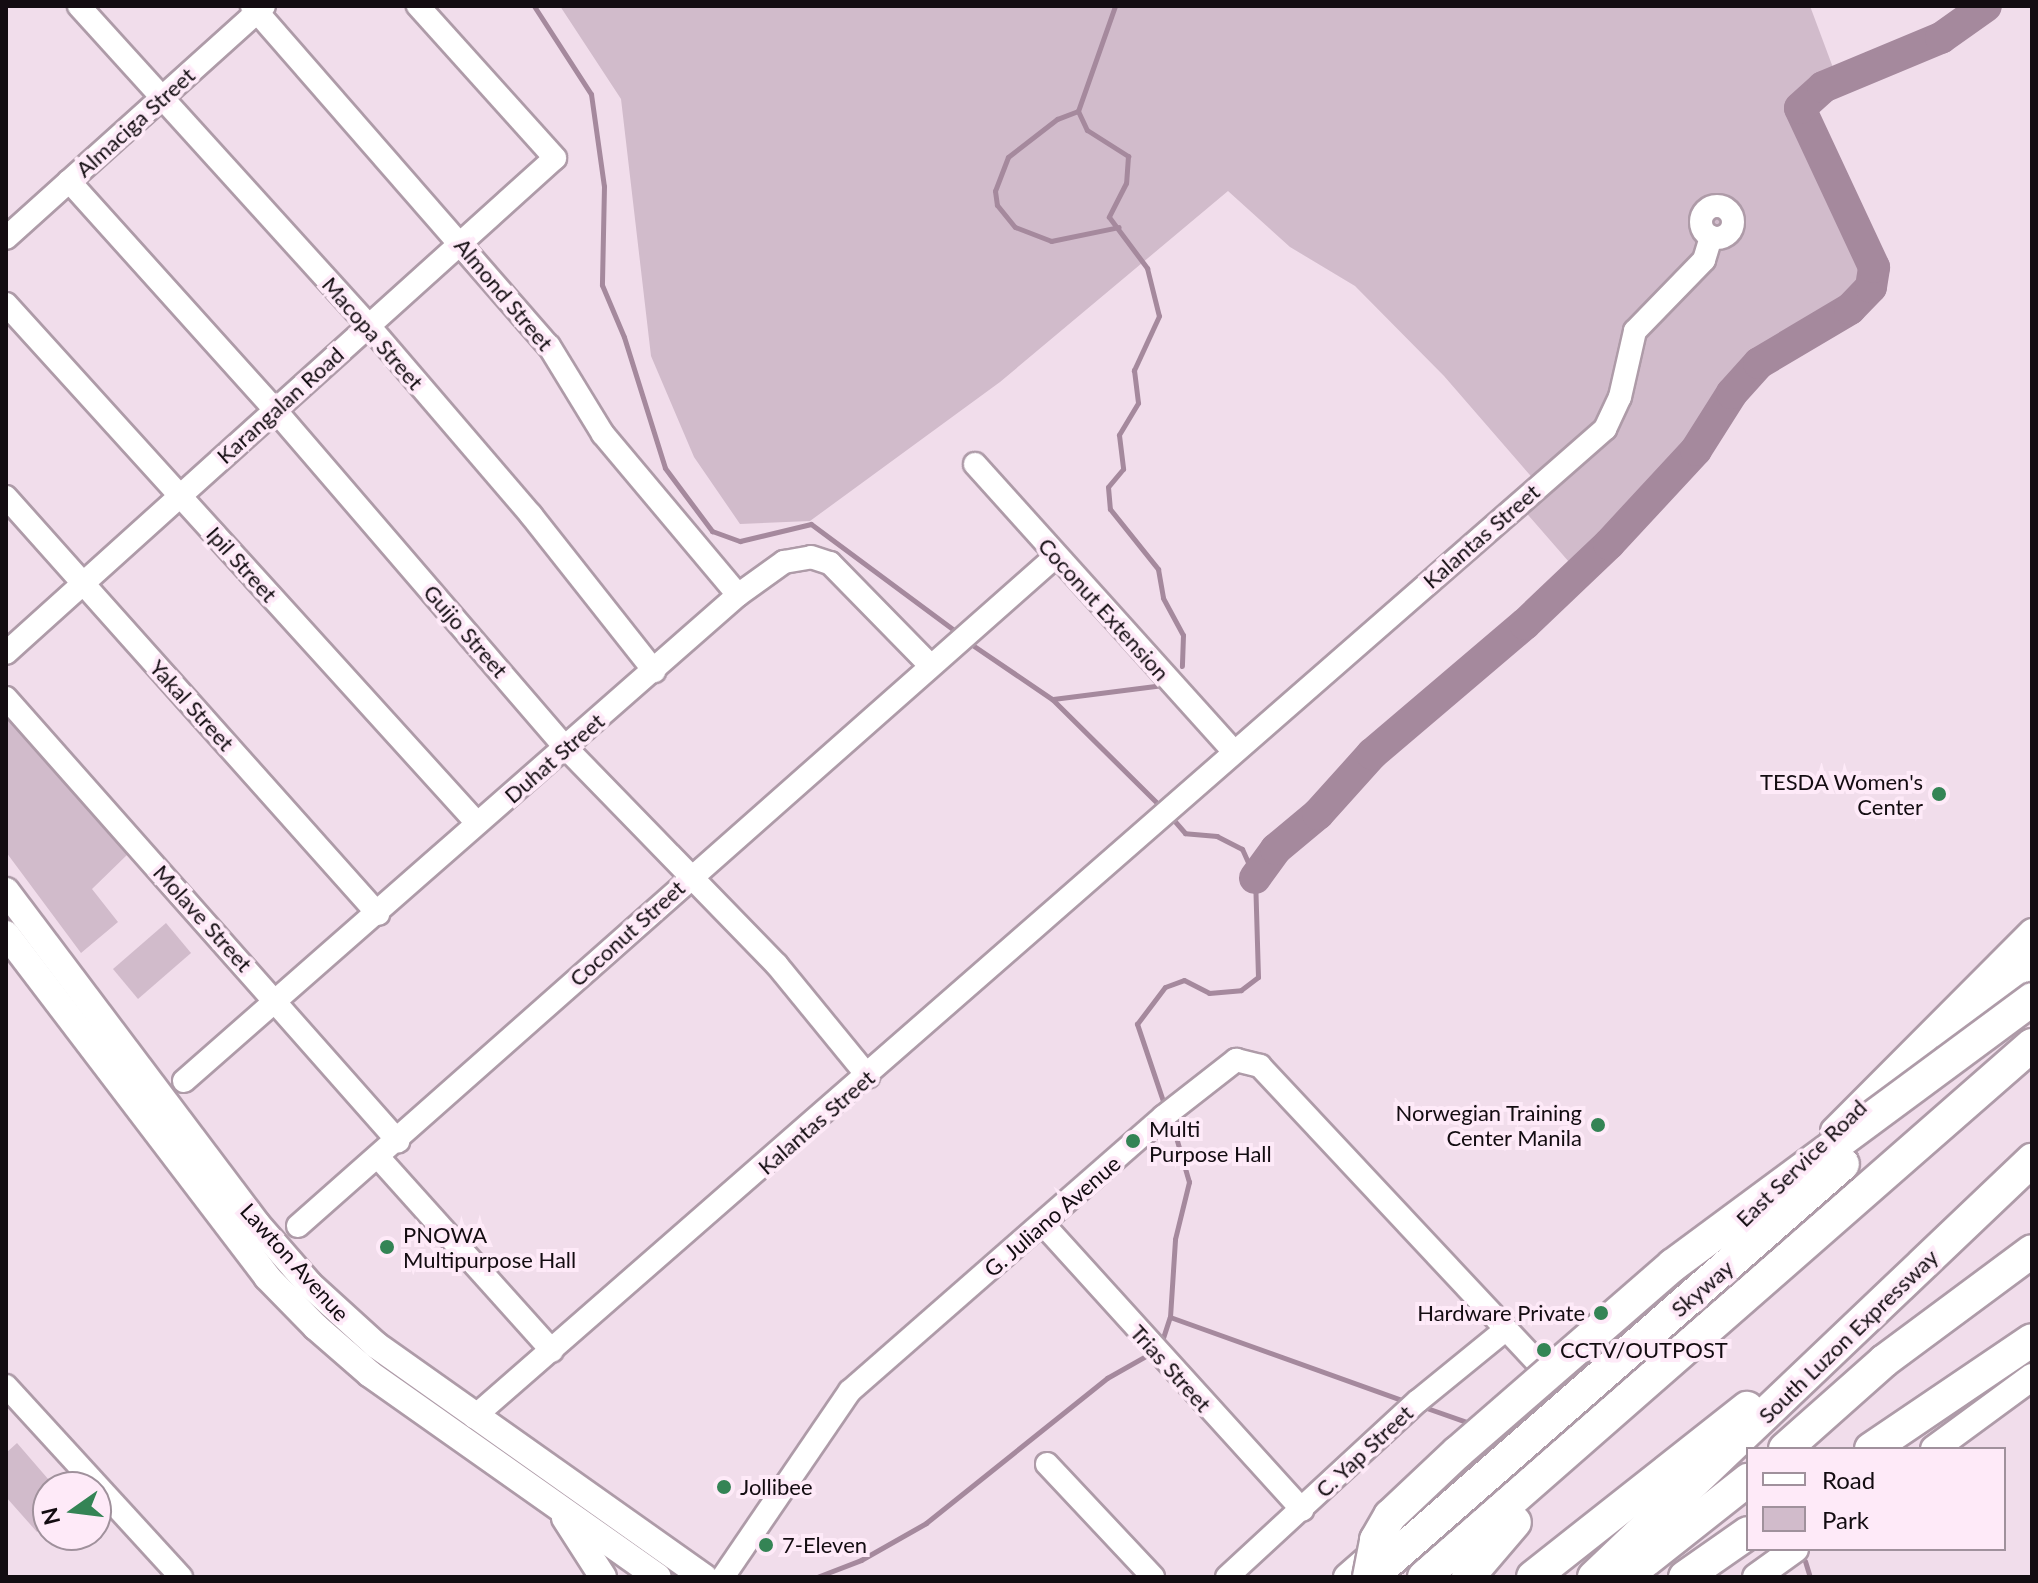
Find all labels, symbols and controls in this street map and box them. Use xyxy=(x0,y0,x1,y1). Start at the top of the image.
street label: Almaciga Street xyxy=(70,62,200,182)
street label: Almond Street xyxy=(449,232,559,356)
street label: Macopa Street xyxy=(317,271,429,395)
street label: Karangalan Road xyxy=(211,341,349,469)
street label: Kalantas Street xyxy=(1417,478,1545,594)
street label: Ipil Street xyxy=(201,521,283,607)
street label: Coconut Extension xyxy=(1033,532,1175,686)
street label: Guijo Street xyxy=(418,579,514,683)
street label: Yakal Street xyxy=(144,654,240,756)
street label: Duhat Street xyxy=(499,708,609,808)
place label: TESDA Women's Center xyxy=(1759,768,1923,820)
marker: TESDA Women's Center xyxy=(1930,785,1948,803)
street label: Molave Street xyxy=(148,859,258,977)
street label: Coconut Street xyxy=(564,874,690,992)
street label: Kalantas Street xyxy=(752,1064,880,1180)
street label: East Service Road xyxy=(1730,1094,1872,1232)
place label: Norwegian Training Center Manila xyxy=(1395,1099,1582,1150)
place label: Multi Purpose Hall xyxy=(1149,1115,1272,1166)
marker: Norwegian Training Center Manila xyxy=(1589,1116,1607,1134)
marker: Multi Purpose Hall xyxy=(1124,1132,1142,1150)
street label: G. Juliano Avenue xyxy=(978,1149,1126,1283)
street label: Lawton Avenue xyxy=(235,1197,355,1327)
place label: PNOWA Multipurpose Hall xyxy=(403,1221,576,1272)
marker: PNOWA Multipurpose Hall xyxy=(378,1238,396,1256)
street label: South Luzon Expressway xyxy=(1753,1244,1943,1428)
street label: Skyway xyxy=(1666,1254,1738,1322)
place label: Hardware Private xyxy=(1417,1300,1585,1326)
marker: Hardware Private xyxy=(1592,1304,1610,1322)
street label: Trias Street xyxy=(1125,1319,1217,1417)
place label: CCTV/OUTPOST xyxy=(1560,1337,1728,1363)
marker: CCTV/OUTPOST xyxy=(1535,1341,1553,1359)
street label: C. Yap Street xyxy=(1310,1399,1418,1503)
legend xyxy=(1746,1447,2006,1551)
text: Road xyxy=(1822,1465,1875,1494)
north arrow xyxy=(32,1471,112,1551)
place label: Jollibee xyxy=(740,1474,813,1500)
marker: Jollibee xyxy=(715,1478,733,1496)
text: N xyxy=(35,1505,65,1528)
text: Park xyxy=(1822,1505,1869,1534)
place label: 7-Eleven xyxy=(782,1532,867,1558)
marker: 7-Eleven xyxy=(757,1536,775,1554)

